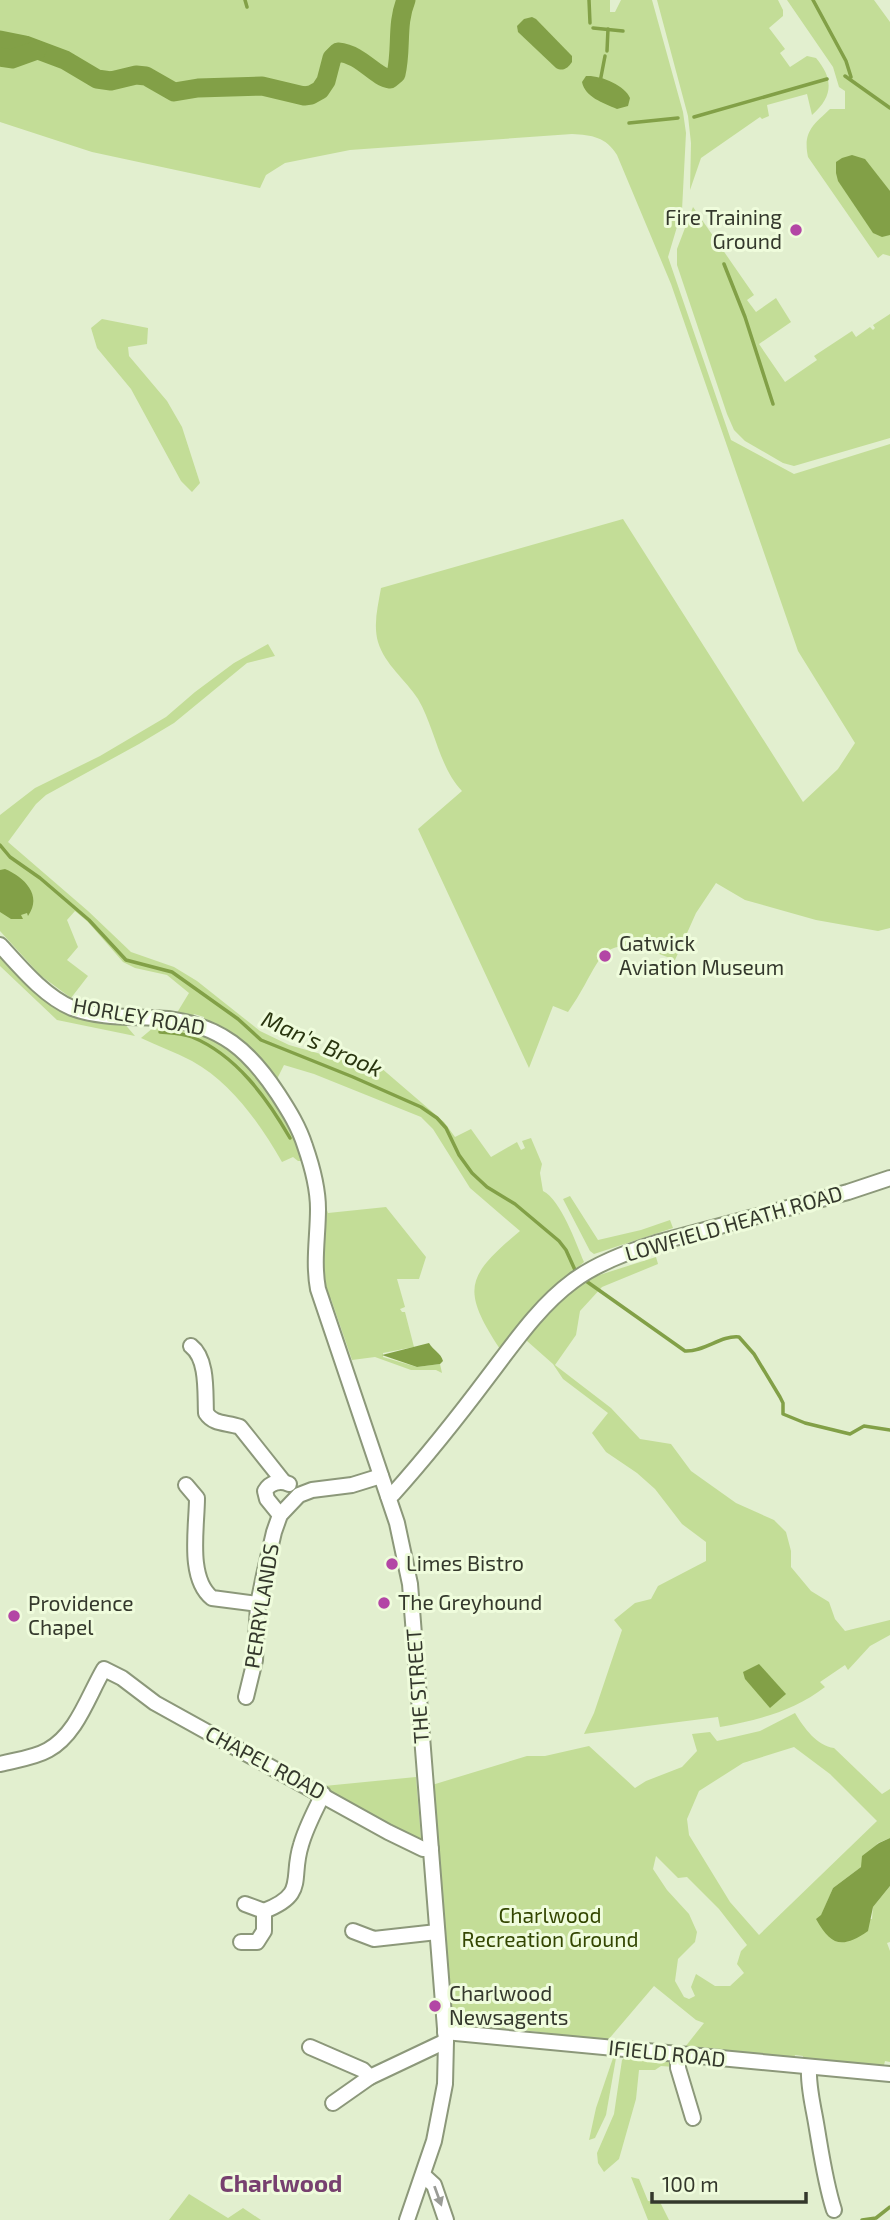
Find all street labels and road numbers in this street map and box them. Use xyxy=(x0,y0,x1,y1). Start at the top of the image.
street label: HORLEY ROAD xyxy=(71,992,207,1039)
street label: LOWFIELD HEATH ROAD xyxy=(622,1180,845,1266)
street label: PERRYLANDS xyxy=(238,1541,283,1670)
street label: THE STREET xyxy=(400,1628,433,1745)
street label: CHAPEL ROAD xyxy=(201,1720,330,1804)
street label: IFIELD ROAD xyxy=(607,2034,727,2071)

